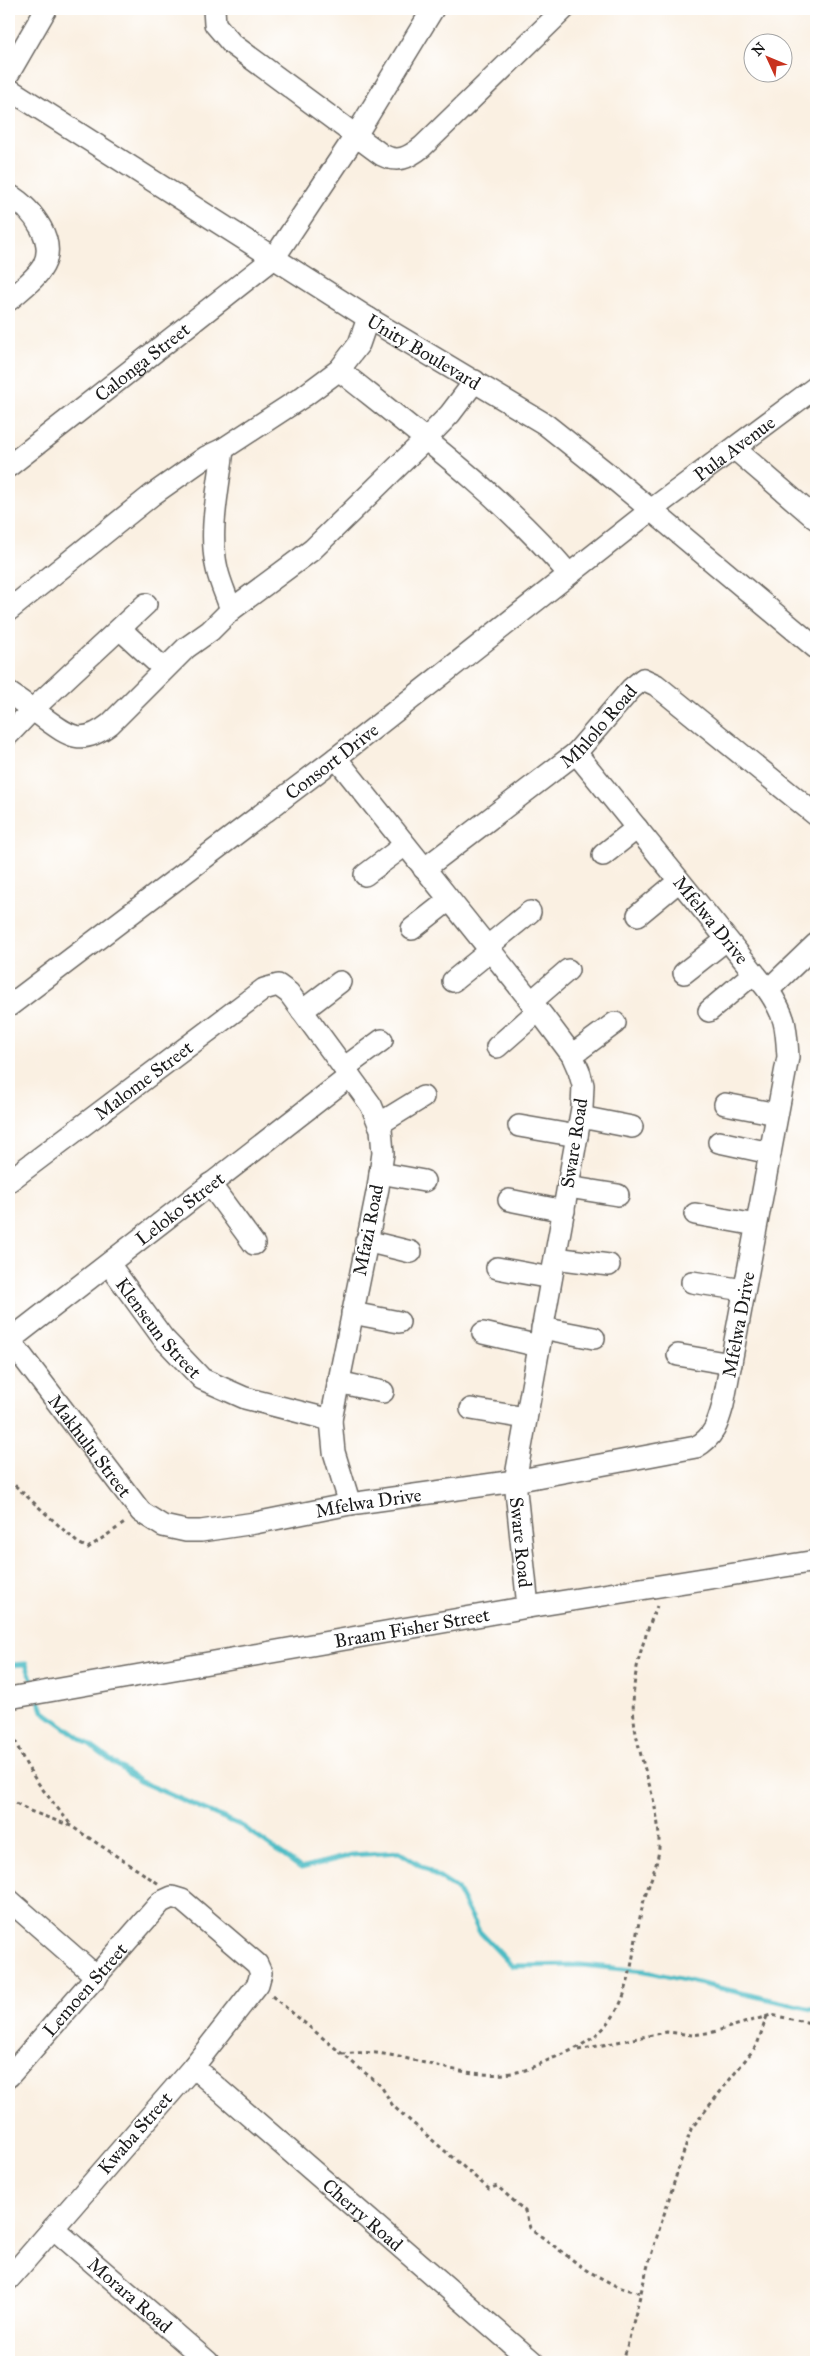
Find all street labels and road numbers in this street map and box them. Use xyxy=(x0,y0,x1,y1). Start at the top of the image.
street label: Unity Boulevard xyxy=(363,309,485,395)
street label: Calonga Street xyxy=(90,317,194,406)
street label: Pula Avenue xyxy=(689,410,779,486)
street label: Mhlolo Road xyxy=(555,679,642,773)
street label: Consort Drive xyxy=(280,718,383,804)
street label: Mfelwa Drive xyxy=(668,871,754,969)
street label: Malome Street xyxy=(89,1035,197,1124)
street label: Sware Road xyxy=(556,1096,593,1190)
street label: Leloko Street xyxy=(131,1166,229,1250)
street label: Mfazi Road xyxy=(348,1182,388,1278)
street label: Mfelwa Drive xyxy=(717,1270,759,1379)
street label: Klenseun Street xyxy=(111,1273,207,1383)
street label: Makhulu Street xyxy=(44,1389,137,1502)
street label: Mfelwa Drive xyxy=(313,1483,423,1522)
street label: Sware Road xyxy=(505,1496,537,1589)
street label: Braam Fisher Street xyxy=(332,1602,492,1652)
street label: Lemoen Street xyxy=(37,1938,132,2041)
street label: Kwaba Street xyxy=(93,2087,177,2179)
street label: Cherry Road xyxy=(318,2173,408,2256)
street label: Morara Road xyxy=(83,2252,177,2338)

